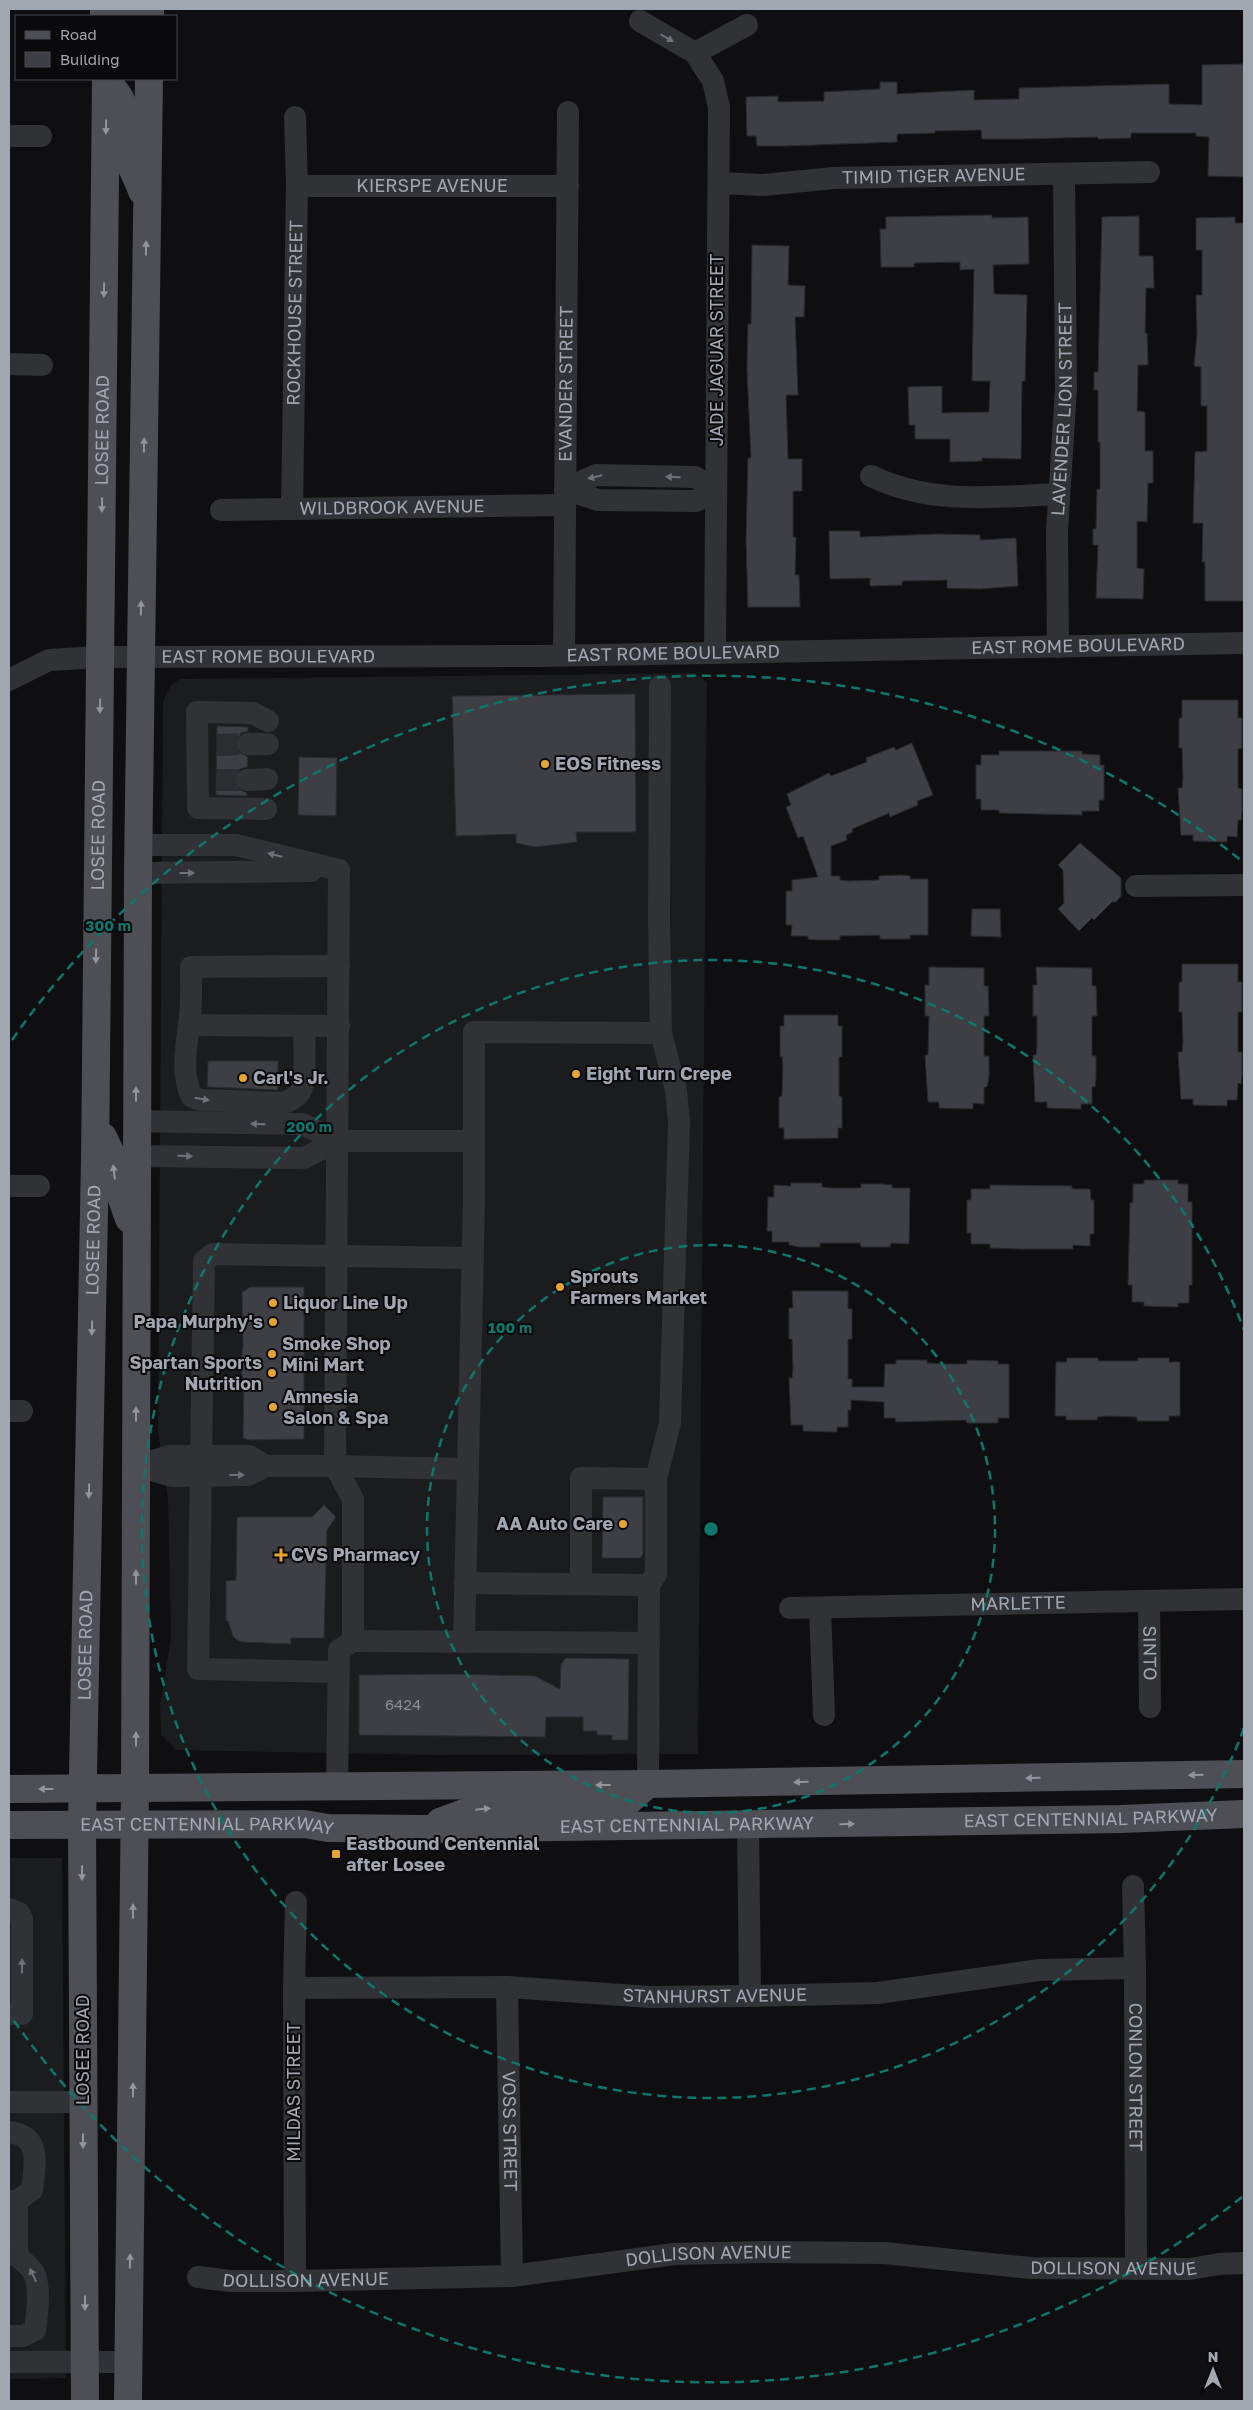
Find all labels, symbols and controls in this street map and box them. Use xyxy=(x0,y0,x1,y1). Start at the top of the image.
legend xyxy=(15,15,178,80)
text: Road xyxy=(60,25,97,43)
one-way arrow xyxy=(661,33,674,42)
text: Building xyxy=(60,50,120,68)
one-way arrow xyxy=(102,120,110,136)
street label: TIMID TIGER AVENUE xyxy=(842,162,1026,188)
street label: KIERSPE AVENUE xyxy=(356,174,508,196)
street label: ROCKHOUSE STREET xyxy=(282,220,306,406)
one-way arrow xyxy=(142,240,150,256)
street label: JADE JAGUAR STREET xyxy=(705,254,727,446)
one-way arrow xyxy=(100,282,108,298)
street label: LAVENDER LION STREET xyxy=(1046,302,1076,517)
street label: EVANDER STREET xyxy=(553,306,577,462)
street label: LOSEE ROAD xyxy=(90,375,113,486)
one-way arrow xyxy=(140,437,148,453)
one-way arrow xyxy=(587,473,602,481)
one-way arrow xyxy=(665,473,681,481)
street label: WILDBROOK AVENUE xyxy=(299,494,485,519)
one-way arrow xyxy=(98,497,106,513)
one-way arrow xyxy=(138,600,146,616)
street label: EAST ROME BOULEVARD xyxy=(971,632,1185,658)
street label: EAST ROME BOULEVARD xyxy=(566,640,780,666)
street label: EAST ROME BOULEVARD xyxy=(161,644,375,667)
one-way arrow xyxy=(96,698,104,714)
place label: EOS Fitness xyxy=(555,752,661,774)
marker: EOS Fitness xyxy=(539,758,551,770)
street label: LOSEE ROAD xyxy=(86,780,109,891)
one-way arrow xyxy=(267,851,282,859)
one-way arrow xyxy=(179,869,195,877)
text: 300 m xyxy=(85,916,131,934)
one-way arrow xyxy=(92,948,100,964)
place label: Eight Turn Crepe xyxy=(586,1062,732,1084)
place label: Carl's Jr. xyxy=(253,1066,329,1088)
marker: Eight Turn Crepe xyxy=(570,1068,582,1080)
marker: Carl's Jr. xyxy=(237,1072,249,1084)
one-way arrow xyxy=(132,1086,140,1102)
one-way arrow xyxy=(194,1096,210,1104)
text: 200 m xyxy=(286,1117,332,1135)
one-way arrow xyxy=(250,1119,266,1127)
one-way arrow xyxy=(177,1152,193,1160)
one-way arrow xyxy=(110,1164,118,1180)
street label: LOSEE ROAD xyxy=(80,1185,105,1296)
place label: Sprouts Farmers Market xyxy=(570,1265,707,1308)
marker: Sprouts Farmers Market xyxy=(554,1281,566,1293)
place label: Liquor Line Up xyxy=(283,1291,408,1313)
marker: Liquor Line Up xyxy=(267,1297,279,1309)
place label: Papa Murphy's xyxy=(134,1310,263,1332)
marker: Papa Murphy's xyxy=(267,1316,279,1328)
text: 100 m xyxy=(488,1318,532,1336)
one-way arrow xyxy=(88,1321,96,1337)
place label: Smoke Shop Mini Mart xyxy=(282,1332,391,1375)
marker: Smoke Shop Mini Mart xyxy=(266,1348,278,1360)
place label: Spartan Sports Nutrition xyxy=(129,1351,262,1394)
marker: Spartan Sports Nutrition xyxy=(266,1367,278,1379)
place label: Amnesia Salon & Spa xyxy=(283,1385,388,1428)
marker: Amnesia Salon & Spa xyxy=(267,1401,279,1413)
one-way arrow xyxy=(132,1406,140,1422)
one-way arrow xyxy=(229,1471,245,1479)
one-way arrow xyxy=(85,1483,93,1499)
place label: AA Auto Care xyxy=(496,1512,613,1534)
marker: AA Auto Care xyxy=(617,1518,629,1530)
centre of rings xyxy=(702,1520,720,1538)
place label: CVS Pharmacy xyxy=(291,1543,420,1565)
marker: CVS Pharmacy xyxy=(275,1549,287,1561)
one-way arrow xyxy=(132,1568,140,1584)
street label: LOSEE ROAD xyxy=(72,1589,97,1701)
street label: MARLETTE xyxy=(970,1591,1066,1614)
street label: SINTO xyxy=(1139,1625,1162,1681)
house number: 6424 xyxy=(385,1695,421,1713)
one-way arrow xyxy=(132,1731,140,1747)
one-way arrow xyxy=(1187,1771,1203,1779)
one-way arrow xyxy=(1025,1774,1041,1782)
one-way arrow xyxy=(792,1778,808,1786)
one-way arrow xyxy=(595,1781,611,1789)
one-way arrow xyxy=(38,1785,54,1793)
street label: EAST CENTENNIAL PARKWAY xyxy=(963,1803,1218,1831)
one-way arrow xyxy=(475,1805,491,1813)
street label: EAST CENTENNIAL PARKWAY xyxy=(80,1811,336,1839)
street label: EAST CENTENNIAL PARKWAY xyxy=(559,1811,814,1837)
one-way arrow xyxy=(839,1819,855,1827)
place label: Eastbound Centennial after Losee xyxy=(346,1832,539,1875)
marker: Eastbound Centennial after Losee xyxy=(330,1848,342,1860)
one-way arrow xyxy=(78,1865,86,1881)
one-way arrow xyxy=(129,1902,137,1918)
one-way arrow xyxy=(18,1957,26,1973)
street label: STANHURST AVENUE xyxy=(622,1983,807,2007)
street label: LOSEE ROAD xyxy=(71,1995,93,2105)
street label: CONLON STREET xyxy=(1125,2003,1148,2151)
street label: MILDAS STREET xyxy=(282,2022,304,2162)
street label: VOSS STREET xyxy=(498,2070,523,2191)
one-way arrow xyxy=(129,2082,137,2098)
one-way arrow xyxy=(79,2133,87,2149)
street label: DOLLISON AVENUE xyxy=(624,2240,792,2271)
one-way arrow xyxy=(126,2253,134,2269)
street label: DOLLISON AVENUE xyxy=(1030,2256,1198,2280)
street label: DOLLISON AVENUE xyxy=(221,2267,389,2292)
one-way arrow xyxy=(28,2268,36,2282)
one-way arrow xyxy=(81,2295,89,2311)
north arrow xyxy=(1188,2345,1238,2395)
text: N xyxy=(1208,2348,1218,2365)

